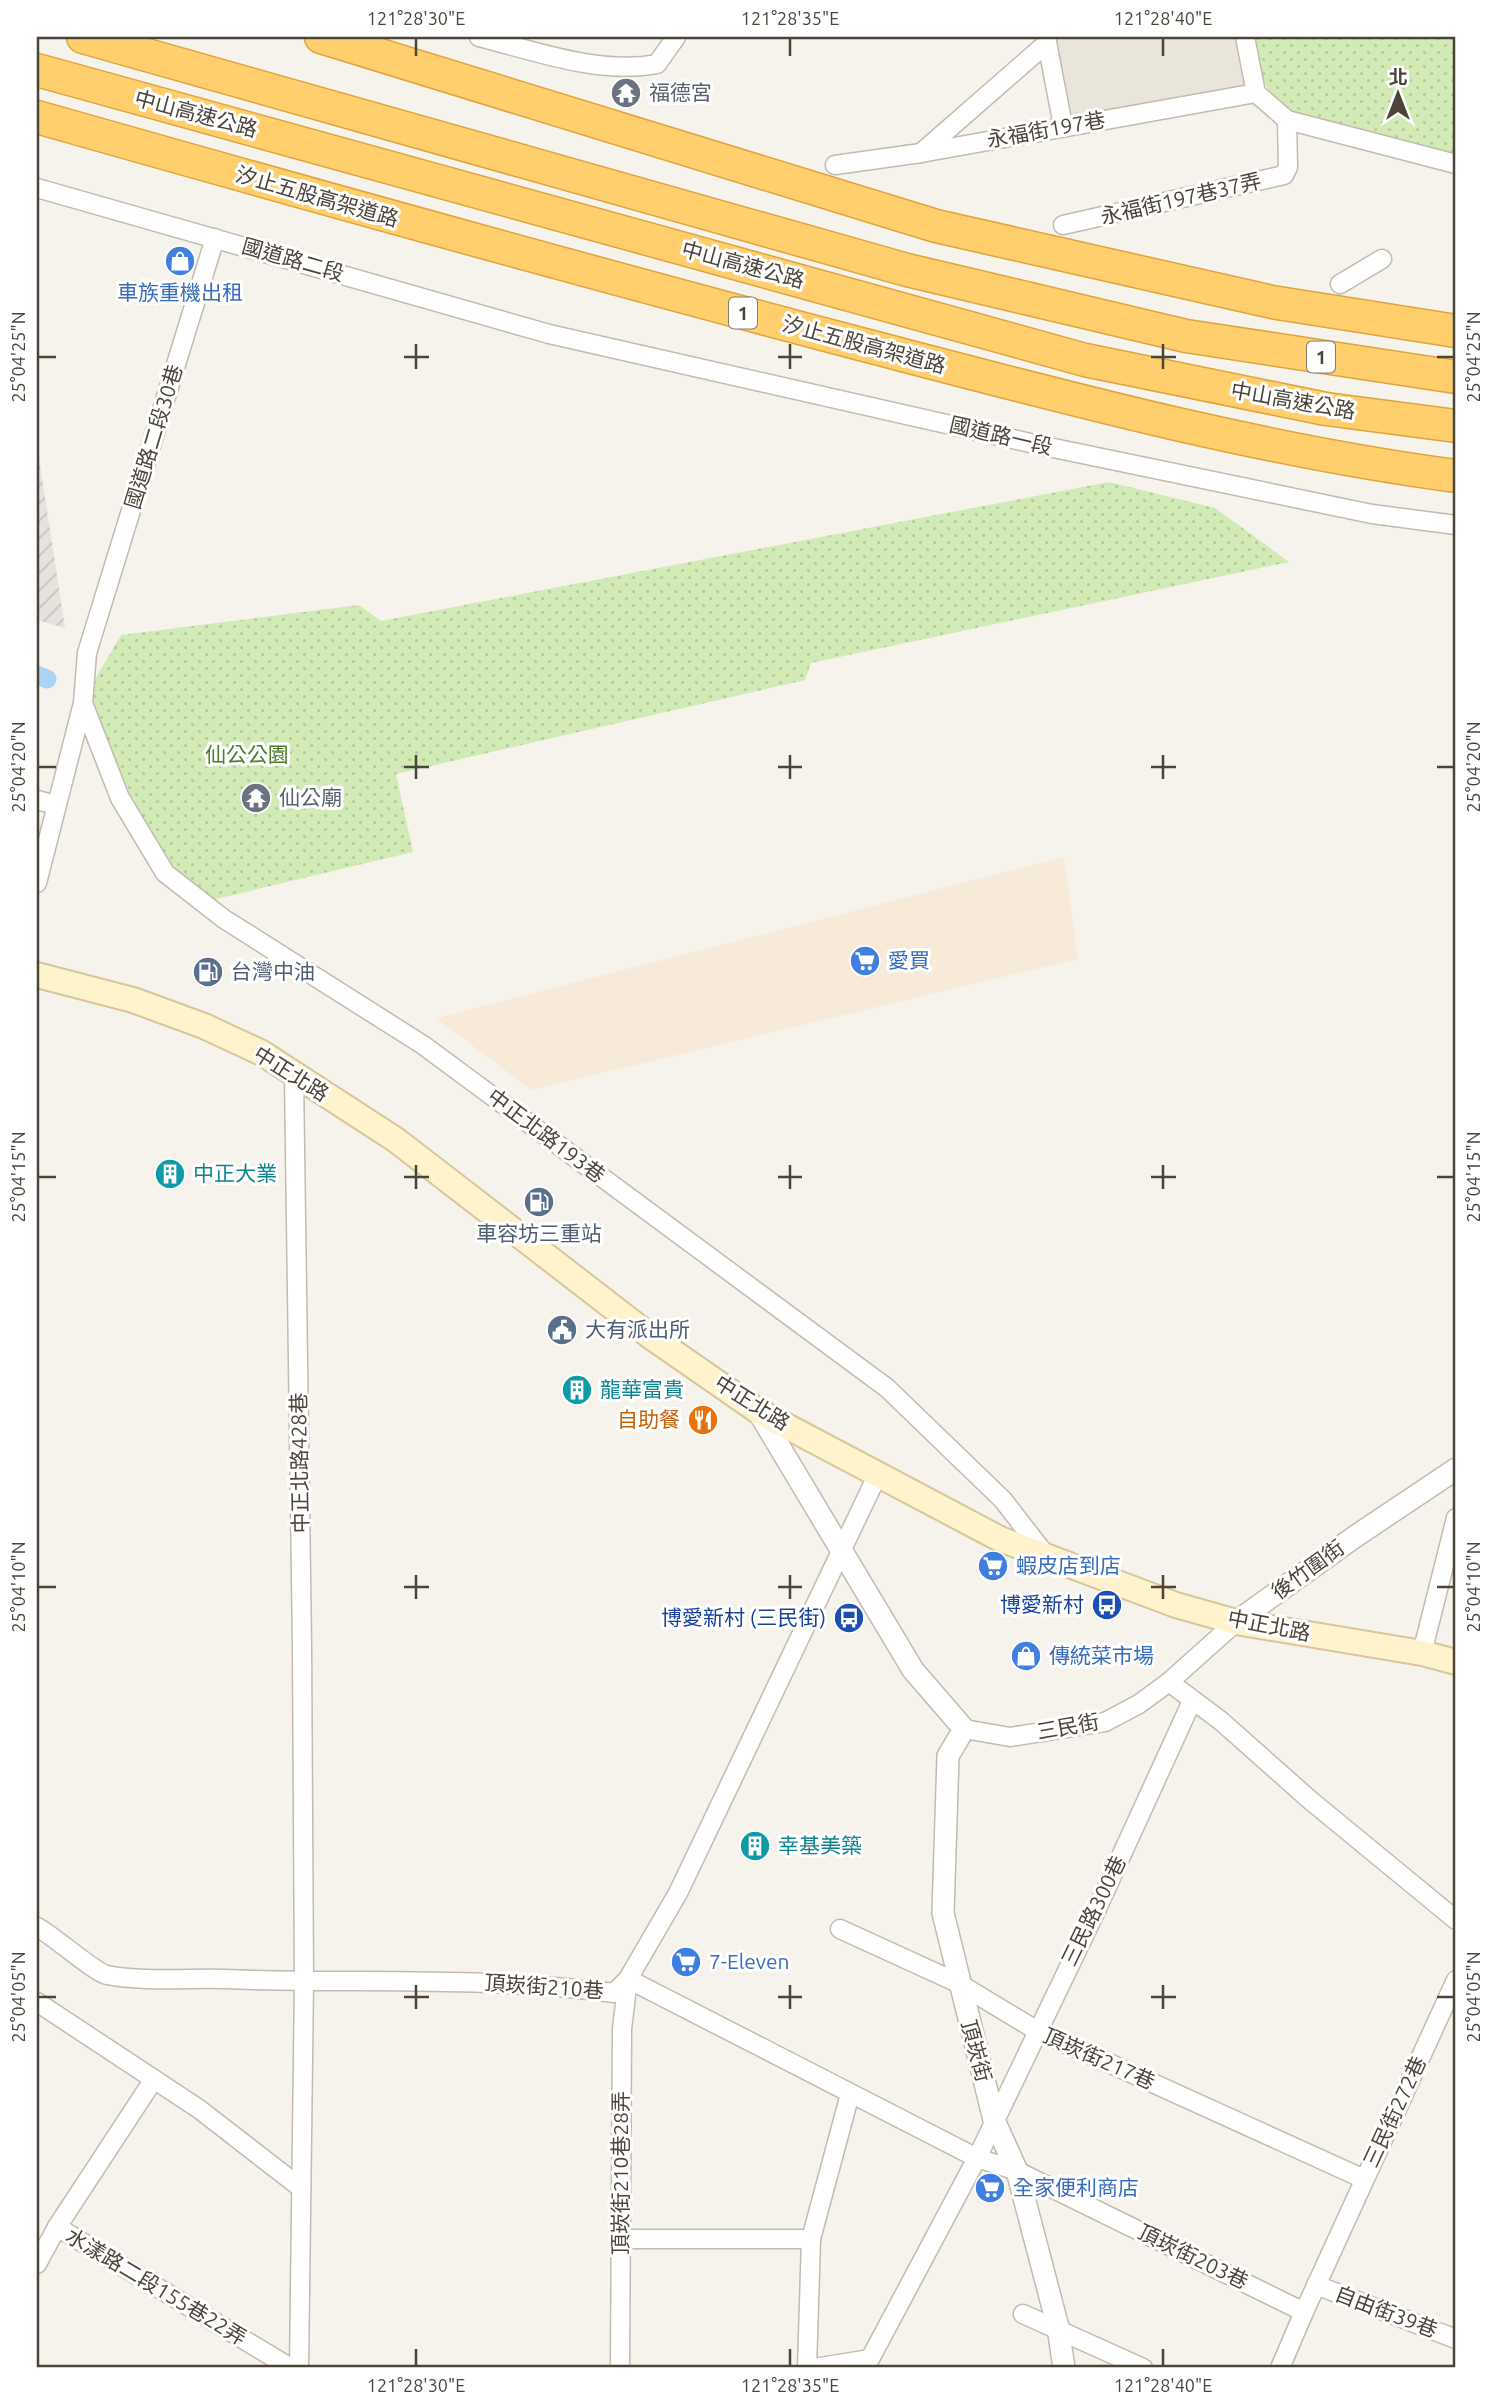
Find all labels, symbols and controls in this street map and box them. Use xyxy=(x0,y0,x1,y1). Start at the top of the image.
text: 121°28'30"E xyxy=(367,8,465,28)
text: 121°28'35"E xyxy=(741,8,839,28)
text: 121°28'40"E xyxy=(1114,8,1212,28)
north arrow xyxy=(1364,60,1434,130)
text: 北 xyxy=(1388,66,1408,88)
temple icon: 福德宮 xyxy=(609,76,643,110)
place label: 福德宮 xyxy=(649,80,712,104)
street label: 中山高速公路 xyxy=(132,85,260,141)
street label: 永福街197巷 xyxy=(985,107,1107,151)
street label: 汐止五股高架道路 xyxy=(233,161,401,231)
street label: 永福街197巷37弄 xyxy=(1098,168,1263,228)
street label: 國道路二段 xyxy=(240,233,347,285)
street label: 中山高速公路 xyxy=(679,236,807,292)
shop icon: 車族重機出租 xyxy=(163,244,197,278)
place label: 車族重機出租 xyxy=(117,280,243,304)
road number: 1 xyxy=(729,298,757,328)
text: 25°04'25"N xyxy=(8,311,28,403)
street label: 汐止五股高架道路 xyxy=(780,311,949,377)
text: 25°04'25"N xyxy=(1463,311,1483,403)
road number: 1 xyxy=(1307,342,1335,372)
street label: 國道路二段30巷 xyxy=(120,362,186,512)
street label: 中山高速公路 xyxy=(1229,377,1357,423)
street label: 國道路一段 xyxy=(947,412,1055,459)
text: 25°04'20"N xyxy=(8,721,28,813)
text: 25°04'20"N xyxy=(1463,721,1483,813)
park label: 仙公公園 xyxy=(205,742,289,766)
temple icon: 仙公廟 xyxy=(239,781,273,815)
place label: 仙公廟 xyxy=(279,785,342,809)
supermarket icon: 愛買 xyxy=(848,944,882,978)
place label: 愛買 xyxy=(888,948,930,972)
fuel station icon: 台灣中油 xyxy=(191,955,225,989)
place label: 台灣中油 xyxy=(231,959,315,983)
street label: 中正北路 xyxy=(250,1041,334,1106)
street label: 中正北路193巷 xyxy=(483,1083,610,1187)
text: 25°04'15"N xyxy=(8,1131,28,1223)
text: 25°04'15"N xyxy=(1463,1131,1483,1223)
building icon: 中正大業 xyxy=(153,1157,187,1191)
place label: 中正大業 xyxy=(193,1161,277,1185)
fuel station icon: 車容坊三重站 xyxy=(522,1185,556,1219)
place label: 車容坊三重站 xyxy=(476,1221,602,1245)
public building icon: 大有派出所 xyxy=(545,1313,579,1347)
place label: 大有派出所 xyxy=(585,1317,690,1341)
street label: 中正北路 xyxy=(711,1370,795,1435)
building icon: 龍華富貴 xyxy=(560,1373,594,1407)
place label: 龍華富貴 xyxy=(600,1377,684,1401)
street label: 中正北路428巷 xyxy=(286,1393,312,1533)
restaurant icon: 自助餐 xyxy=(686,1403,720,1437)
place label: 自助餐 xyxy=(617,1407,680,1431)
street label: 後竹圍街 xyxy=(1266,1535,1348,1604)
text: 25°04'10"N xyxy=(8,1541,28,1633)
text: 25°04'10"N xyxy=(1463,1541,1483,1633)
supermarket icon: 蝦皮店到店 xyxy=(976,1549,1010,1583)
place label: 蝦皮店到店 xyxy=(1016,1553,1121,1577)
bus stop icon: 博愛新村 xyxy=(1090,1588,1124,1622)
place label: 博愛新村 xyxy=(1000,1592,1084,1616)
bus stop icon: 博愛新村 (三民街) xyxy=(832,1601,866,1635)
place label: 博愛新村 (三民街) xyxy=(661,1605,826,1629)
street label: 中正北路 xyxy=(1226,1605,1313,1645)
shop icon: 傳統菜市場 xyxy=(1009,1639,1043,1673)
place label: 傳統菜市場 xyxy=(1049,1643,1154,1667)
street label: 三民街 xyxy=(1035,1709,1101,1743)
building icon: 幸基美築 xyxy=(738,1829,772,1863)
place label: 幸基美築 xyxy=(778,1833,862,1857)
street label: 三民路300巷 xyxy=(1056,1852,1130,1970)
supermarket icon: 7-Eleven xyxy=(669,1945,703,1979)
place label: 7-Eleven xyxy=(709,1949,790,1973)
text: 25°04'05"N xyxy=(8,1951,28,2043)
text: 25°04'05"N xyxy=(1463,1951,1483,2043)
street label: 頂崁街210巷 xyxy=(484,1970,605,2002)
street label: 頂崁街 xyxy=(957,2017,997,2084)
street label: 頂崁街217巷 xyxy=(1040,2023,1159,2093)
street label: 三民街272巷 xyxy=(1358,2052,1430,2171)
street label: 頂崁街210巷28弄 xyxy=(608,2091,632,2255)
supermarket icon: 全家便利商店 xyxy=(973,2171,1007,2205)
place label: 全家便利商店 xyxy=(1013,2175,1139,2199)
street label: 頂崁街203巷 xyxy=(1134,2219,1252,2293)
street label: 水漾路二段155巷22弄 xyxy=(62,2223,251,2350)
street label: 自由街39巷 xyxy=(1332,2281,1441,2342)
text: 121°28'30"E xyxy=(367,2375,465,2395)
text: 121°28'35"E xyxy=(741,2375,839,2395)
text: 121°28'40"E xyxy=(1114,2375,1212,2395)

